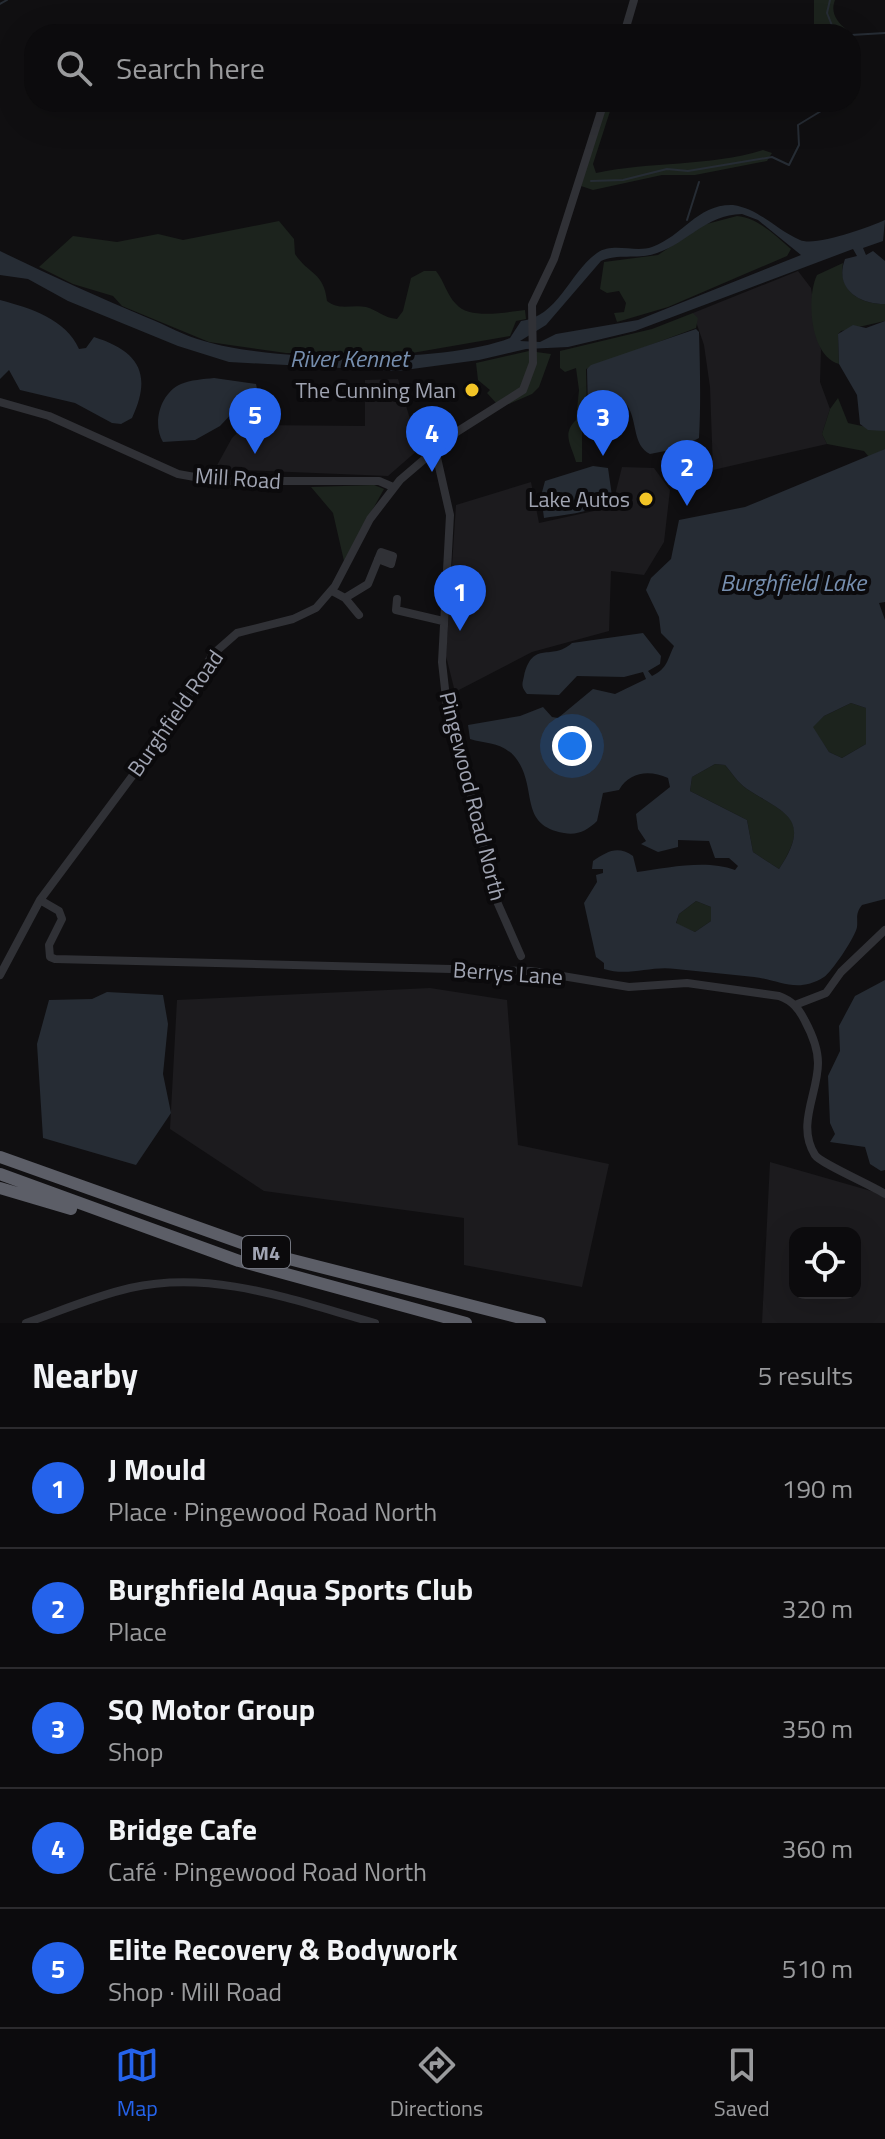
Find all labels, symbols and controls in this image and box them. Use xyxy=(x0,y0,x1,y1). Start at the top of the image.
search box xyxy=(24,24,861,112)
text: Search here xyxy=(116,45,265,91)
icon: search xyxy=(52,46,96,90)
water label: River Kennet xyxy=(290,340,412,376)
place label: The Cunning Man xyxy=(296,373,456,407)
marker: The Cunning Man xyxy=(463,381,481,399)
pin: 5 xyxy=(229,388,281,454)
pin: 3 xyxy=(577,390,629,456)
pin: 4 xyxy=(406,406,458,472)
pin: 2 xyxy=(661,440,713,506)
street label: Mill Road xyxy=(194,458,282,498)
place label: Lake Autos xyxy=(528,482,630,516)
marker: Lake Autos xyxy=(637,490,655,508)
water label: Burghfield Lake xyxy=(720,564,868,600)
pin: 1 xyxy=(434,565,486,631)
street label: Burghfield Road xyxy=(119,643,231,783)
street label: Pingewood Road North xyxy=(431,688,515,904)
your location xyxy=(552,726,592,766)
street label: Berrys Lane xyxy=(452,952,564,994)
map controls xyxy=(789,1227,861,1299)
button: locate xyxy=(789,1227,861,1299)
road number: M4 xyxy=(242,1236,290,1268)
text: Nearby xyxy=(32,1349,138,1401)
text: 5 results xyxy=(758,1356,853,1395)
text: J Mould xyxy=(108,1446,206,1492)
text: 1 xyxy=(51,1469,65,1508)
text: 190 m xyxy=(782,1469,853,1508)
text: Place · Pingewood Road North xyxy=(108,1492,437,1531)
text: Burghfield Aqua Sports Club xyxy=(108,1566,473,1612)
text: 2 xyxy=(51,1589,65,1628)
text: 320 m xyxy=(782,1589,853,1628)
text: Place xyxy=(108,1612,167,1651)
text: SQ Motor Group xyxy=(108,1686,315,1732)
text: 3 xyxy=(51,1709,65,1748)
text: 350 m xyxy=(782,1709,853,1748)
text: Shop xyxy=(108,1732,163,1771)
text: Bridge Cafe xyxy=(108,1806,257,1852)
text: 4 xyxy=(51,1829,65,1868)
text: 360 m xyxy=(782,1829,853,1868)
text: Café · Pingewood Road North xyxy=(108,1852,427,1891)
text: Elite Recovery & Bodywork xyxy=(108,1926,458,1972)
text: 5 xyxy=(51,1949,65,1988)
text: 510 m xyxy=(782,1949,853,1988)
text: Shop · Mill Road xyxy=(108,1972,282,2011)
tab: Map xyxy=(115,2043,159,2125)
tab: Directions xyxy=(390,2043,483,2125)
tab: Saved xyxy=(714,2043,770,2125)

